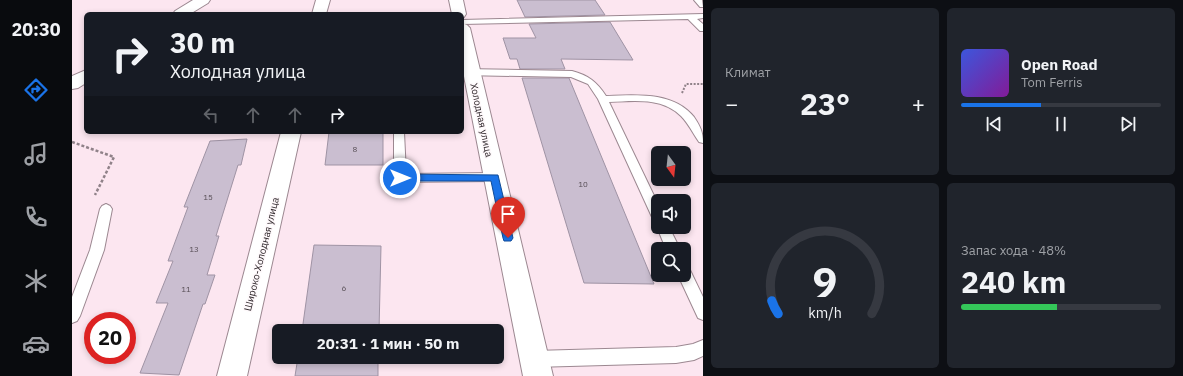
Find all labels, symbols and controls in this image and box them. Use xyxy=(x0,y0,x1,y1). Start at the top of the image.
text: 20:30 xyxy=(11,18,61,41)
text: 30 m xyxy=(170,24,235,61)
icon: right xyxy=(104,28,156,80)
text: Open Road xyxy=(1021,55,1098,74)
text: Холодная улица xyxy=(170,60,306,83)
text: Климат xyxy=(725,64,771,81)
text: Tom Ferris xyxy=(1021,74,1083,91)
icon: directions xyxy=(22,76,50,104)
street label: Холодная улица xyxy=(467,82,496,159)
text: 23° xyxy=(800,84,850,123)
text: − xyxy=(725,89,738,118)
text: + xyxy=(912,89,925,118)
icon: left xyxy=(200,104,222,126)
icon: ahead xyxy=(242,104,264,126)
icon: ahead xyxy=(284,104,306,126)
icon: right xyxy=(326,104,348,126)
icon: previous xyxy=(983,113,1005,135)
icon: pause xyxy=(1050,113,1072,135)
icon: next xyxy=(1117,113,1139,135)
icon: music xyxy=(22,140,50,168)
house number: 8 xyxy=(353,144,358,154)
north arrow xyxy=(651,146,691,186)
map controls xyxy=(651,146,691,282)
position arrow xyxy=(379,157,421,199)
house number: 10 xyxy=(578,179,588,189)
house number: 15 xyxy=(203,192,213,202)
button: sound xyxy=(651,194,691,234)
street label: Широко-Холодная улица xyxy=(241,195,282,312)
pin xyxy=(491,197,525,238)
icon: phone xyxy=(22,203,50,231)
icon: arrive xyxy=(497,203,519,225)
button: search xyxy=(651,242,691,282)
text: Запас хода · 48% xyxy=(961,242,1066,259)
house number: 13 xyxy=(189,244,199,254)
text: 9 xyxy=(813,253,837,307)
text: 240 km xyxy=(961,262,1066,301)
icon: climate xyxy=(22,267,50,295)
house number: 6 xyxy=(342,283,347,293)
house number: 11 xyxy=(181,284,191,294)
text: km/h xyxy=(808,302,842,321)
speed limit sign: 20 xyxy=(84,312,136,364)
icon: car xyxy=(22,330,50,358)
text: 20:31 · 1 мин · 50 m xyxy=(317,334,459,353)

